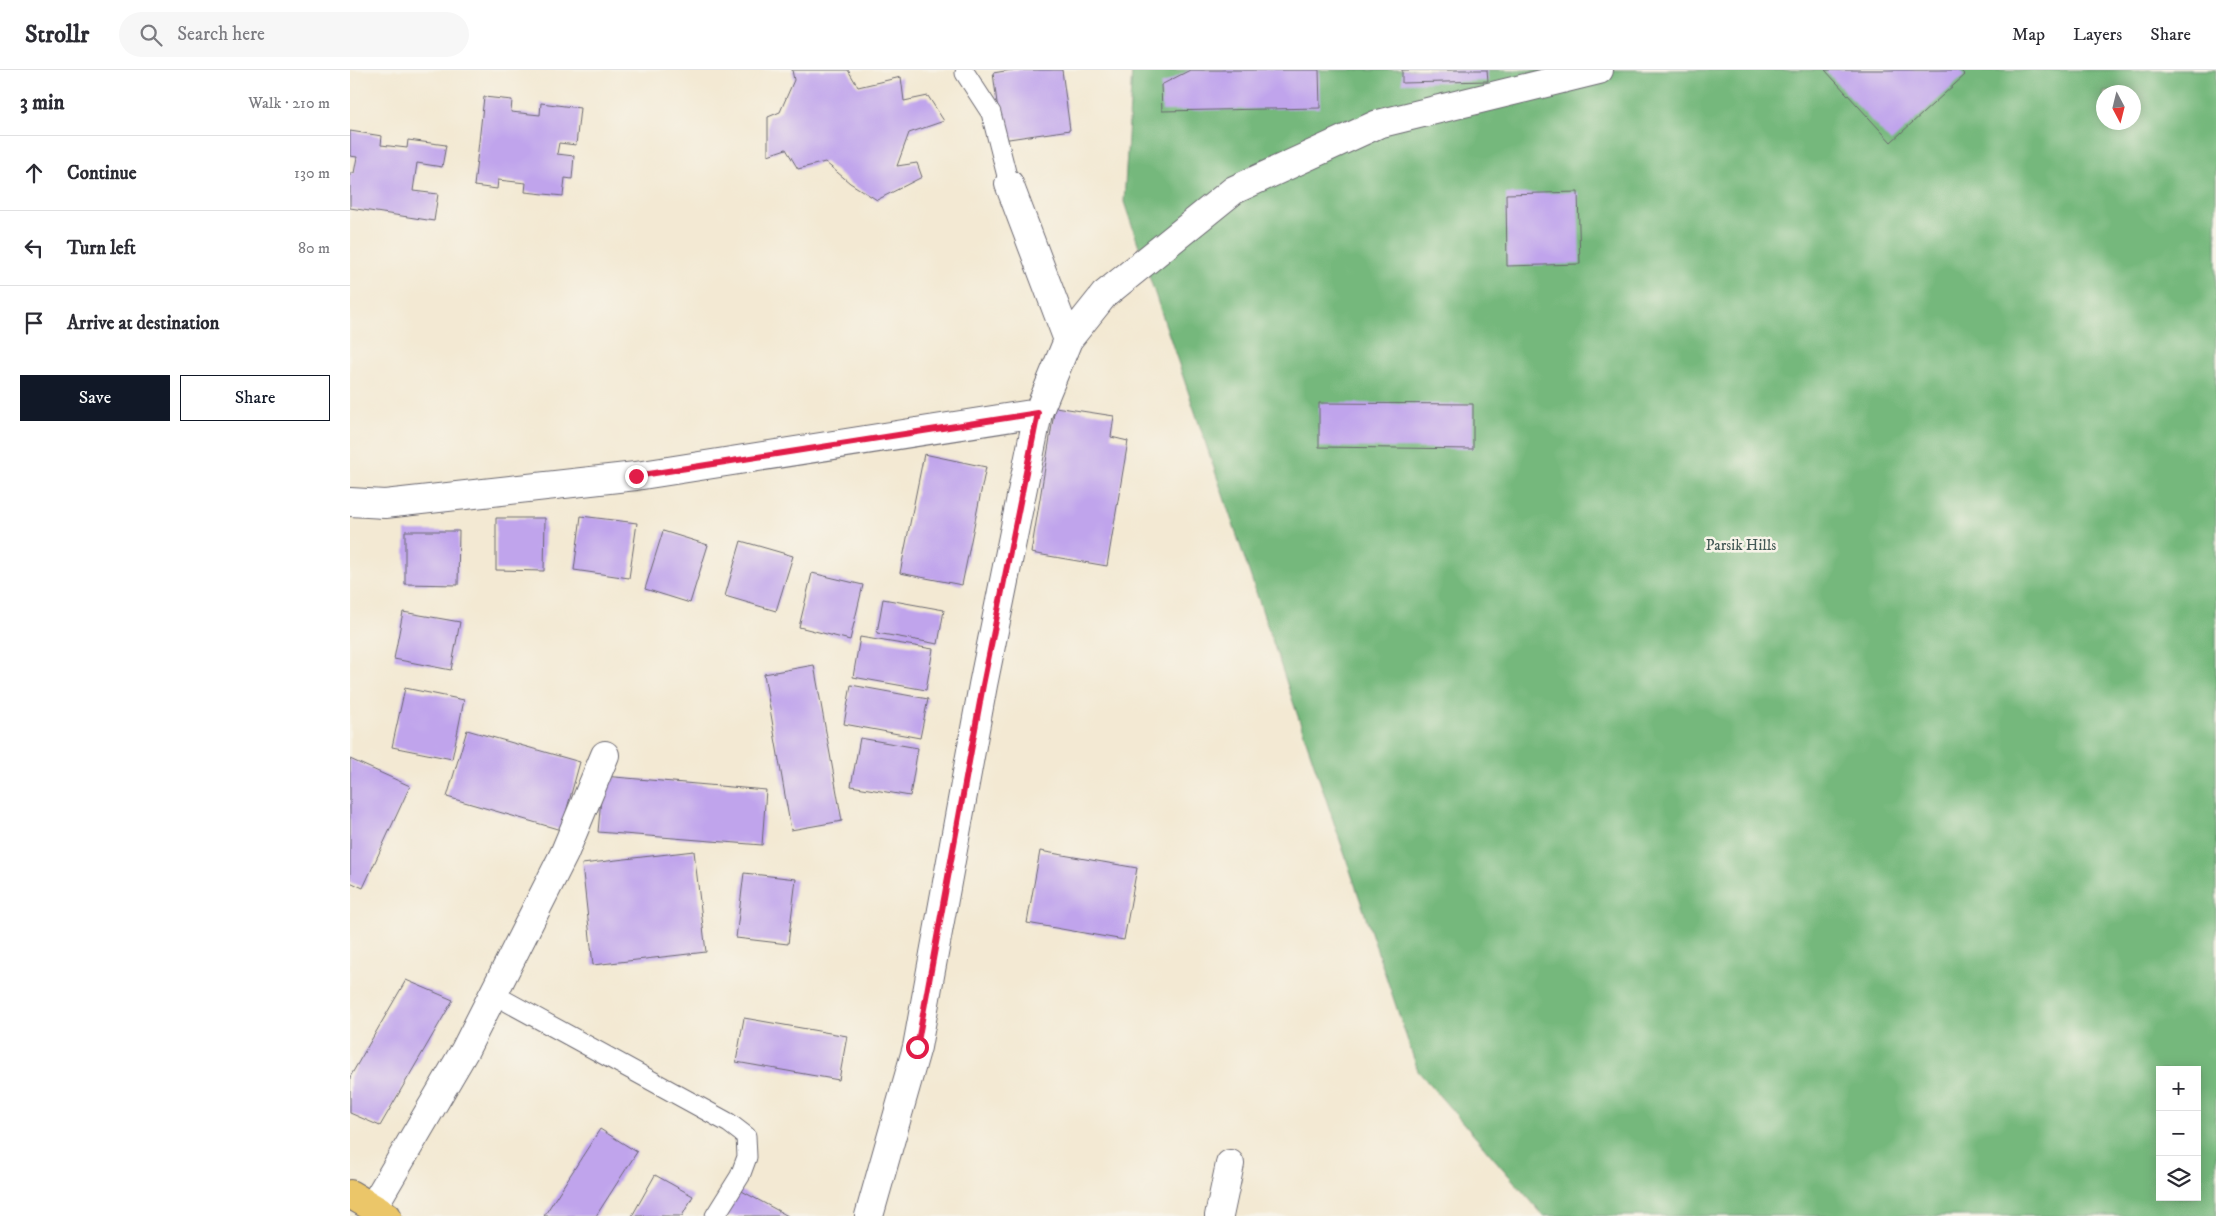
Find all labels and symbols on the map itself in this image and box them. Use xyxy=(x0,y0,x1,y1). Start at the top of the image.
north arrow xyxy=(2096,85,2141,130)
route end xyxy=(625,465,648,488)
park label: Parsik Hills xyxy=(1706,536,1776,555)
route start xyxy=(906,1036,929,1059)

